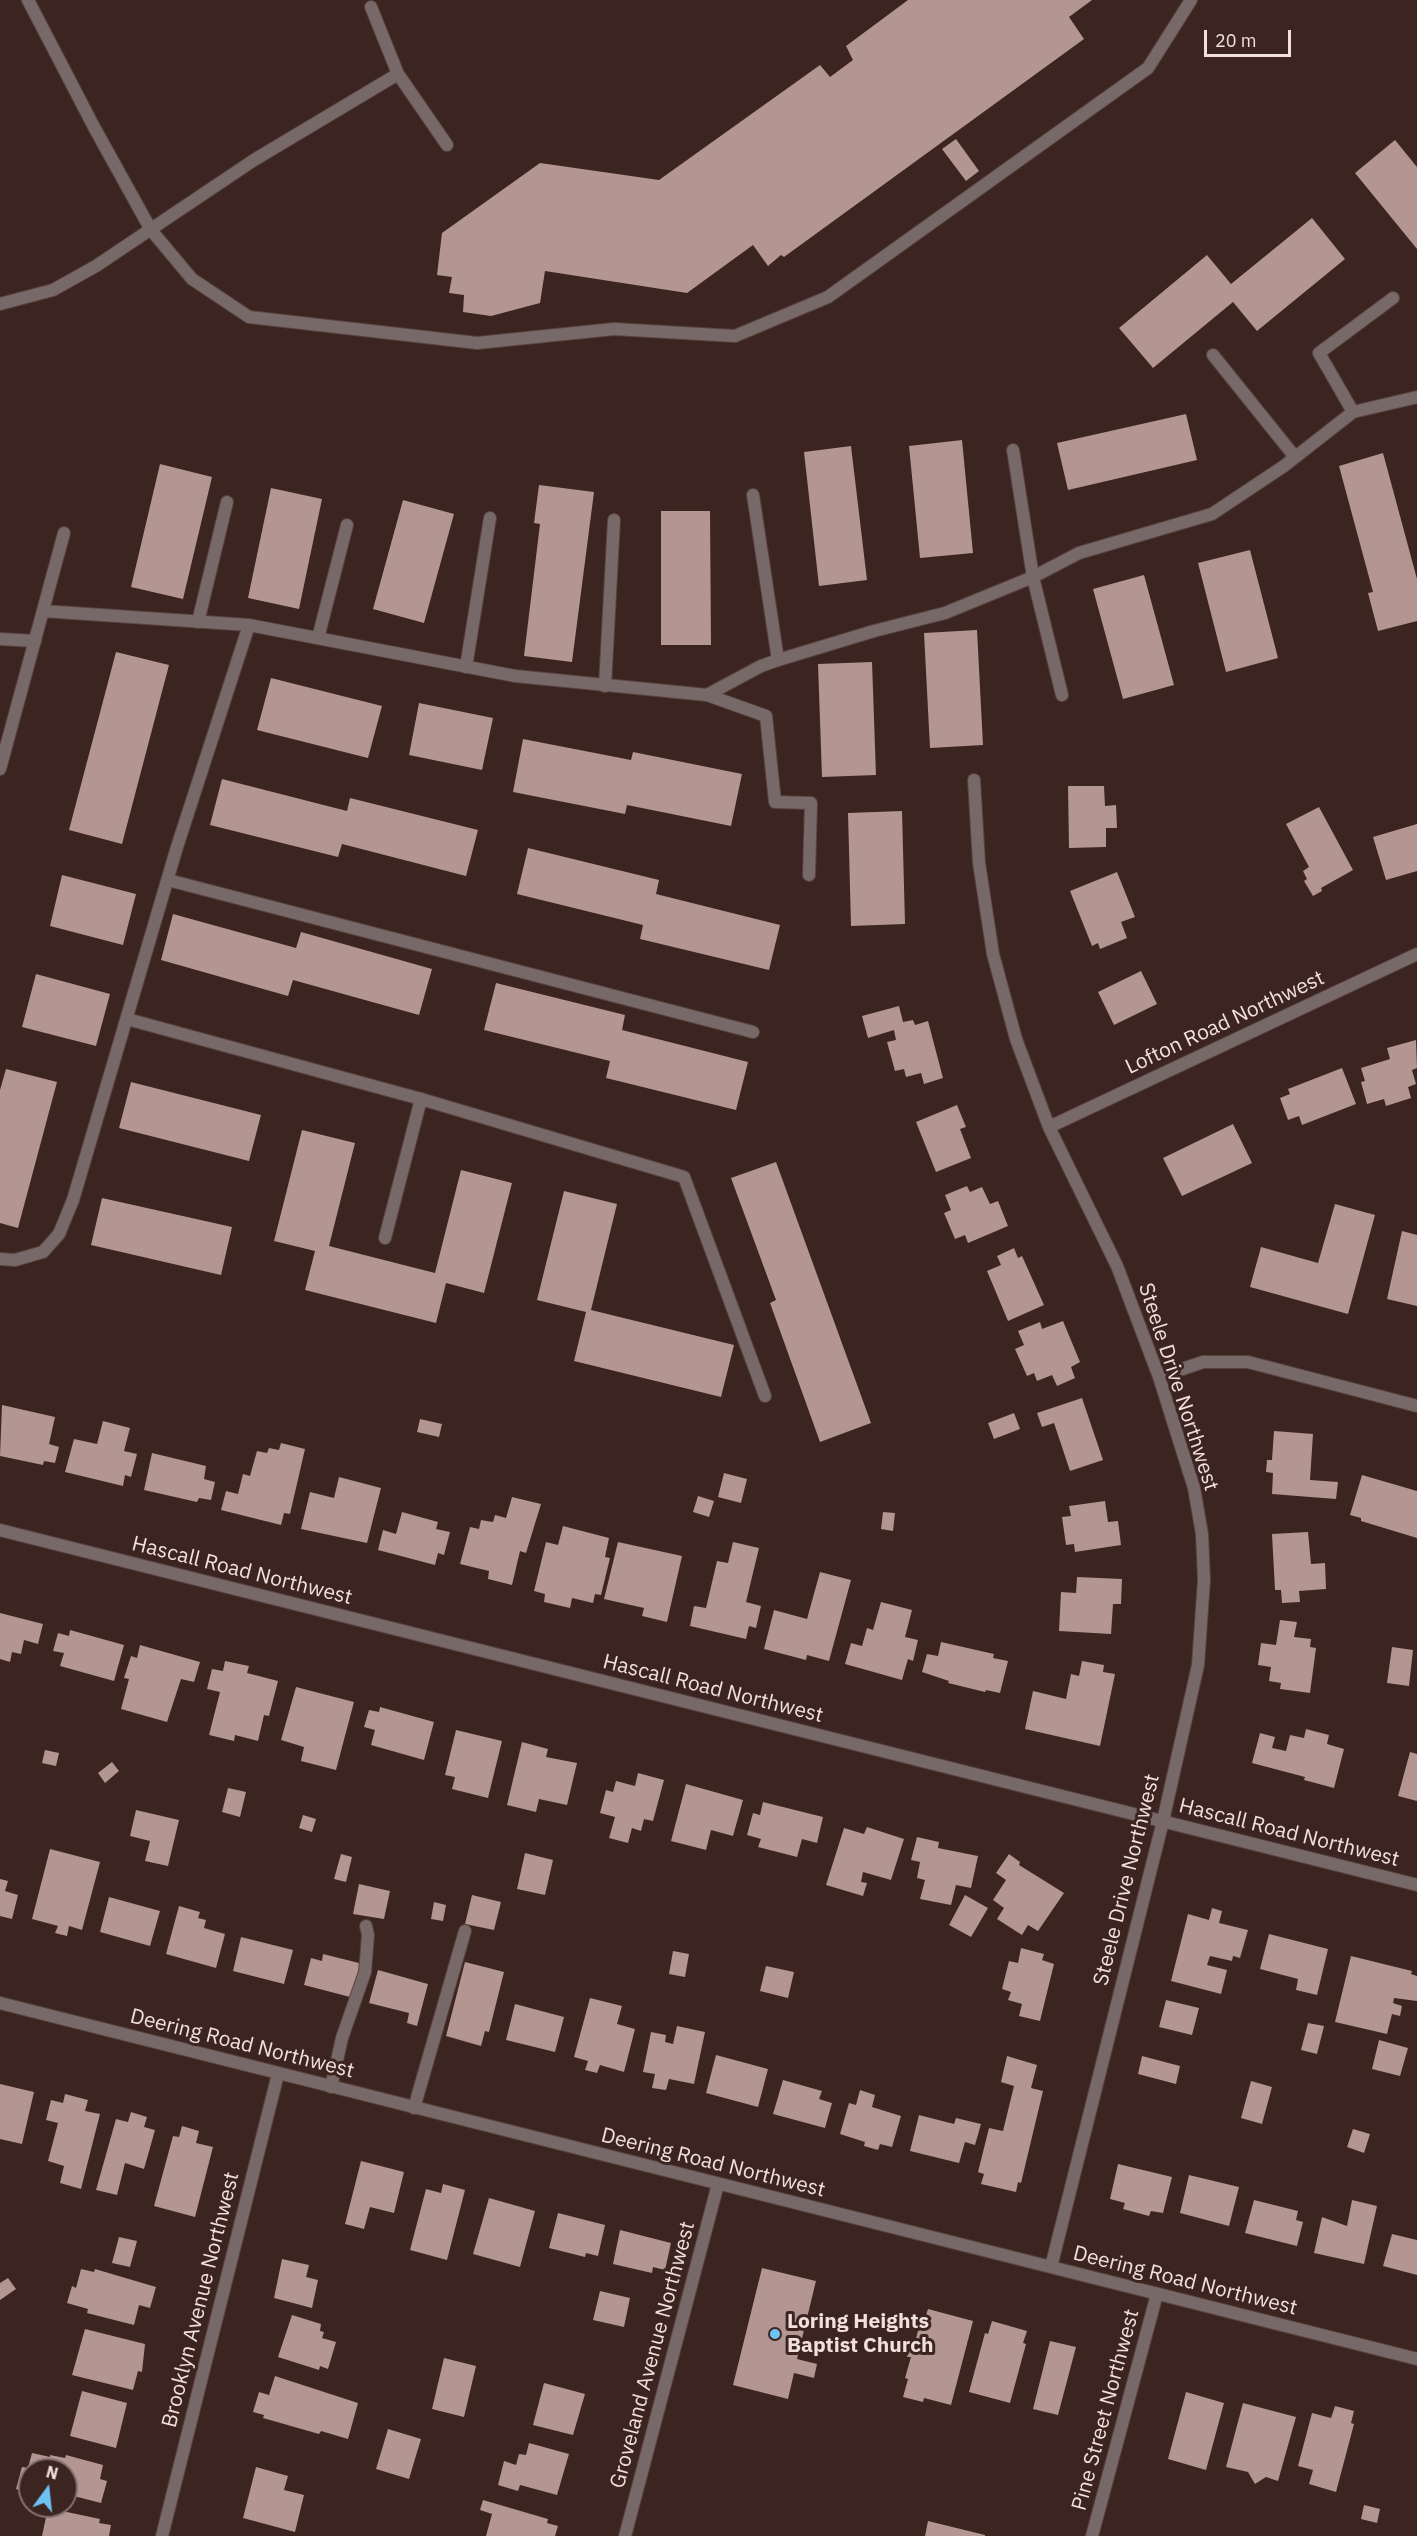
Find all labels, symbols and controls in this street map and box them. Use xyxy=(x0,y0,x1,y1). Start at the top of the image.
scale bar xyxy=(1207,18,1294,56)
text: 20 m xyxy=(1215,29,1257,52)
street label: Lofton Road Northwest xyxy=(1122,966,1328,1080)
street label: Steele Drive Northwest xyxy=(1132,1280,1224,1494)
street label: Hascall Road Northwest xyxy=(129,1531,355,1611)
street label: Hascall Road Northwest xyxy=(600,1649,826,1729)
street label: Steele Drive Northwest xyxy=(1089,1772,1165,1988)
street label: Hascall Road Northwest xyxy=(1176,1793,1402,1873)
street label: Deering Road Northwest xyxy=(127,2004,357,2084)
street label: Deering Road Northwest xyxy=(598,2123,828,2203)
street label: Brooklyn Avenue Northwest xyxy=(157,2170,245,2430)
street label: Groveland Avenue Northwest xyxy=(605,2219,701,2491)
street label: Deering Road Northwest xyxy=(1070,2241,1300,2321)
street label: Pine Street Northwest xyxy=(1067,2307,1145,2513)
place label: Loring Heights Baptist Church xyxy=(787,2309,934,2359)
marker: Loring Heights Baptist Church xyxy=(768,2327,782,2341)
north arrow xyxy=(18,2458,78,2518)
text: N xyxy=(44,2461,60,2484)

